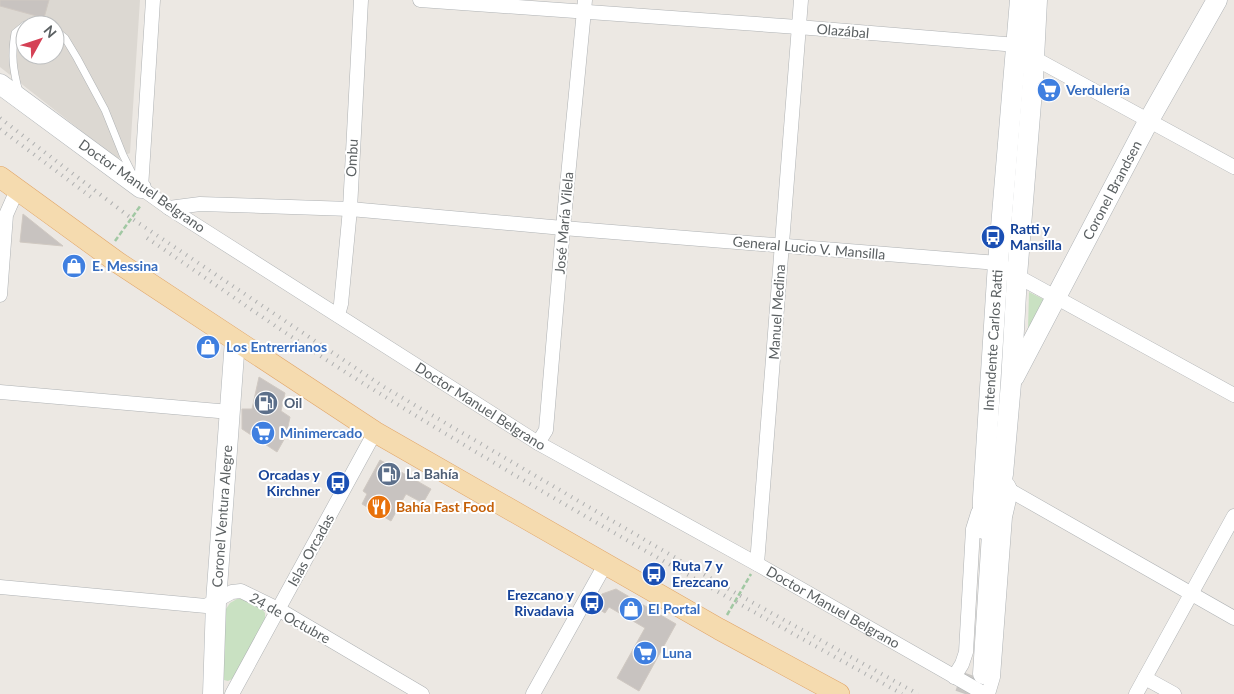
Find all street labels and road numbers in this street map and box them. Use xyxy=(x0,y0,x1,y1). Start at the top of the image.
street label: Olazábal xyxy=(816,20,870,41)
street label: Doctor Manuel Belgrano xyxy=(76,135,209,236)
street label: Coronel Brandsen xyxy=(1079,137,1145,243)
street label: Ombu xyxy=(342,138,361,178)
street label: José María Vilela xyxy=(551,171,576,275)
street label: General Lucio V. Mansilla xyxy=(732,232,886,263)
street label: Manuel Medina xyxy=(765,264,788,360)
street label: Intendente Carlos Ratti xyxy=(980,269,1006,412)
street label: Doctor Manuel Belgrano xyxy=(412,358,549,454)
street label: Coronel Ventura Alegre xyxy=(208,444,235,588)
street label: Islas Orcadas xyxy=(284,511,337,589)
street label: Doctor Manuel Belgrano xyxy=(764,562,903,652)
street label: 24 de Octubre xyxy=(247,588,333,647)

